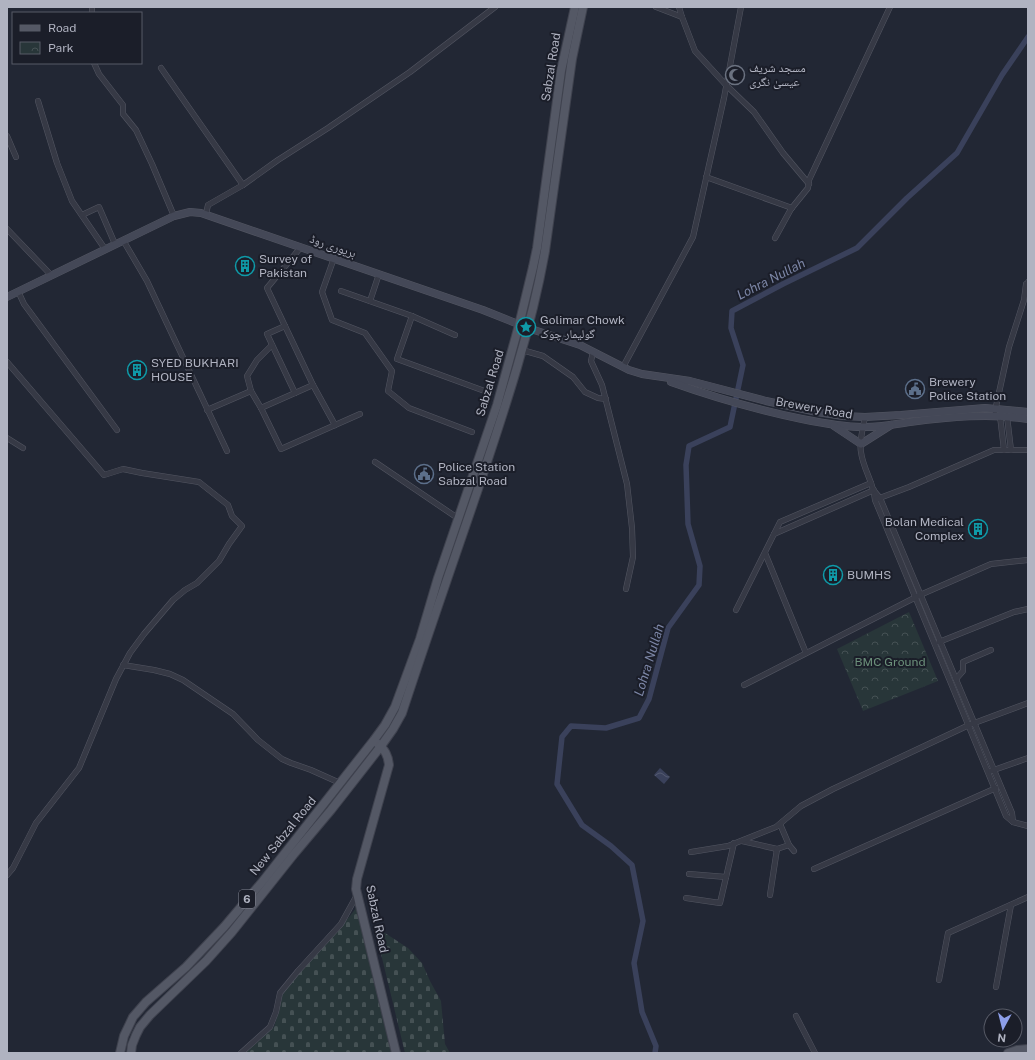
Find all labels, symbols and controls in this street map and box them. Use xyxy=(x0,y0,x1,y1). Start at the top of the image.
legend xyxy=(12,12,142,64)
text: Road xyxy=(48,21,76,35)
street label: Sabzal Road xyxy=(539,32,563,102)
text: Park xyxy=(48,41,74,55)
place label: مسجد شریف عیسیٰ نگری xyxy=(749,61,806,89)
mosque icon: مسجد شریف عیسیٰ نگری xyxy=(724,64,746,86)
street label: بریوری روڈ xyxy=(308,232,358,261)
place label: Survey of Pakistan xyxy=(259,252,312,280)
building icon: Survey of Pakistan xyxy=(234,255,256,277)
water label: Lohra Nullah xyxy=(734,255,808,303)
place label: Golimar Chowk گولیمار چوک xyxy=(540,313,625,341)
place icon: Golimar Chowk گولیمار چوک xyxy=(515,316,537,338)
street label: Sabzal Road xyxy=(473,348,507,418)
place label: SYED BUKHARI HOUSE xyxy=(151,356,239,384)
building icon: SYED BUKHARI HOUSE xyxy=(126,359,148,381)
place label: Brewery Police Station xyxy=(929,375,1006,403)
public building icon: Brewery Police Station xyxy=(904,378,926,400)
street label: Brewery Road xyxy=(774,394,854,422)
place label: Police Station Sabzal Road xyxy=(438,460,515,488)
public building icon: Police Station Sabzal Road xyxy=(413,463,435,485)
place label: Bolan Medical Complex xyxy=(885,515,964,543)
building icon: Bolan Medical Complex xyxy=(967,518,989,540)
building icon: BUMHS xyxy=(822,564,844,586)
place label: BUMHS xyxy=(847,568,891,582)
water label: Lohra Nullah xyxy=(631,622,667,698)
park label: BMC Ground xyxy=(854,655,926,669)
street label: New Sabzal Road xyxy=(247,794,319,878)
street label: Sabzal Road xyxy=(363,884,391,954)
road number: 6 xyxy=(239,890,255,908)
north arrow xyxy=(983,1008,1023,1048)
text: N xyxy=(997,1031,1007,1044)

